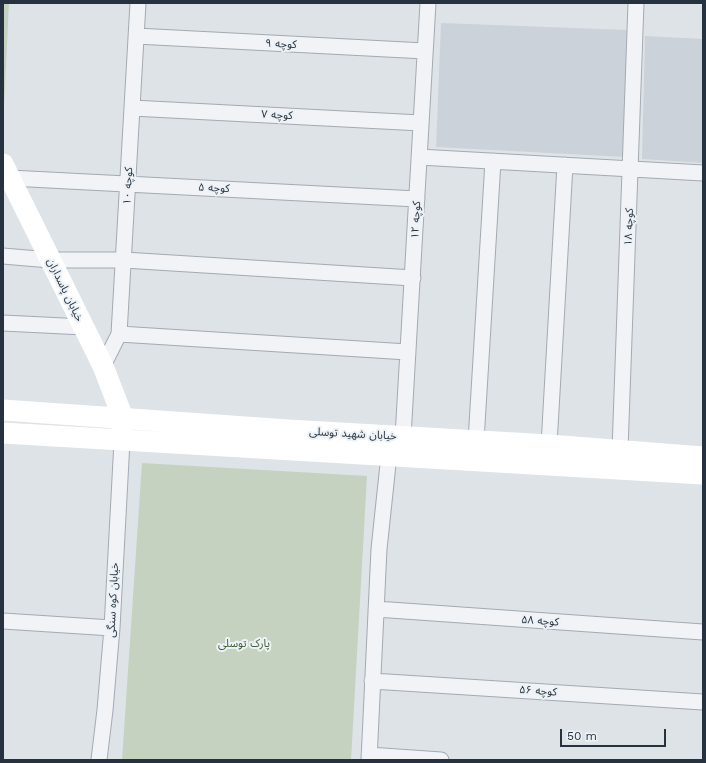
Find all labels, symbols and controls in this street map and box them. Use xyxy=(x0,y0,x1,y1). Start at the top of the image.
street label: کوچه ۹ xyxy=(265,37,297,51)
street label: کوچه ۷ xyxy=(261,108,293,122)
street label: کوچه ۱۰ xyxy=(120,167,136,205)
street label: کوچه ۵ xyxy=(198,181,230,195)
street label: کوچه ۱۲ xyxy=(408,201,424,239)
street label: کوچه ۱۸ xyxy=(622,208,636,246)
street label: خیابان پاسداران xyxy=(44,256,86,324)
street label: خیابان شهید توسلی xyxy=(309,425,397,443)
street label: خیابان کوه سنگی xyxy=(104,562,122,638)
street label: کوچه ۵۸ xyxy=(521,613,559,629)
park label: پارک توسلی xyxy=(218,637,270,651)
street label: کوچه ۵۶ xyxy=(519,683,557,699)
scale bar xyxy=(562,721,668,747)
text: 50 m xyxy=(567,729,597,743)

